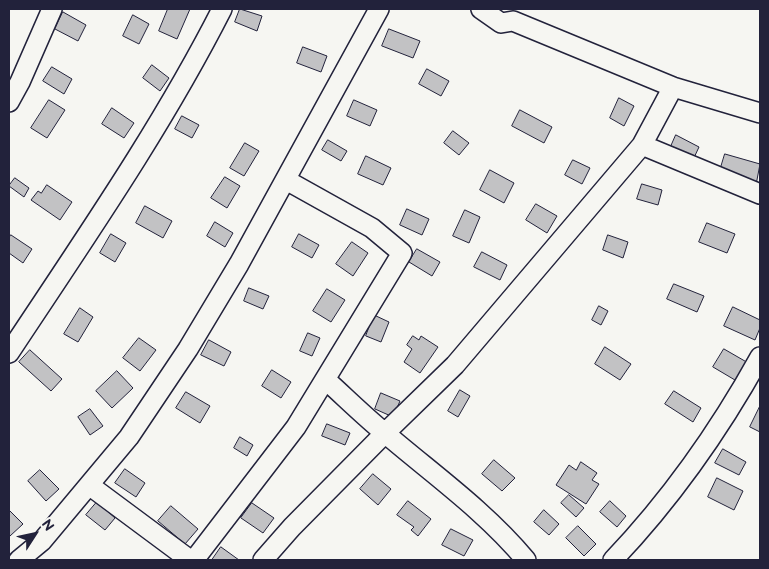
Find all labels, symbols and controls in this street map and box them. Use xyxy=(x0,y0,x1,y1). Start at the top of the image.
north arrow xyxy=(10,509,60,559)
text: N xyxy=(38,516,58,534)

